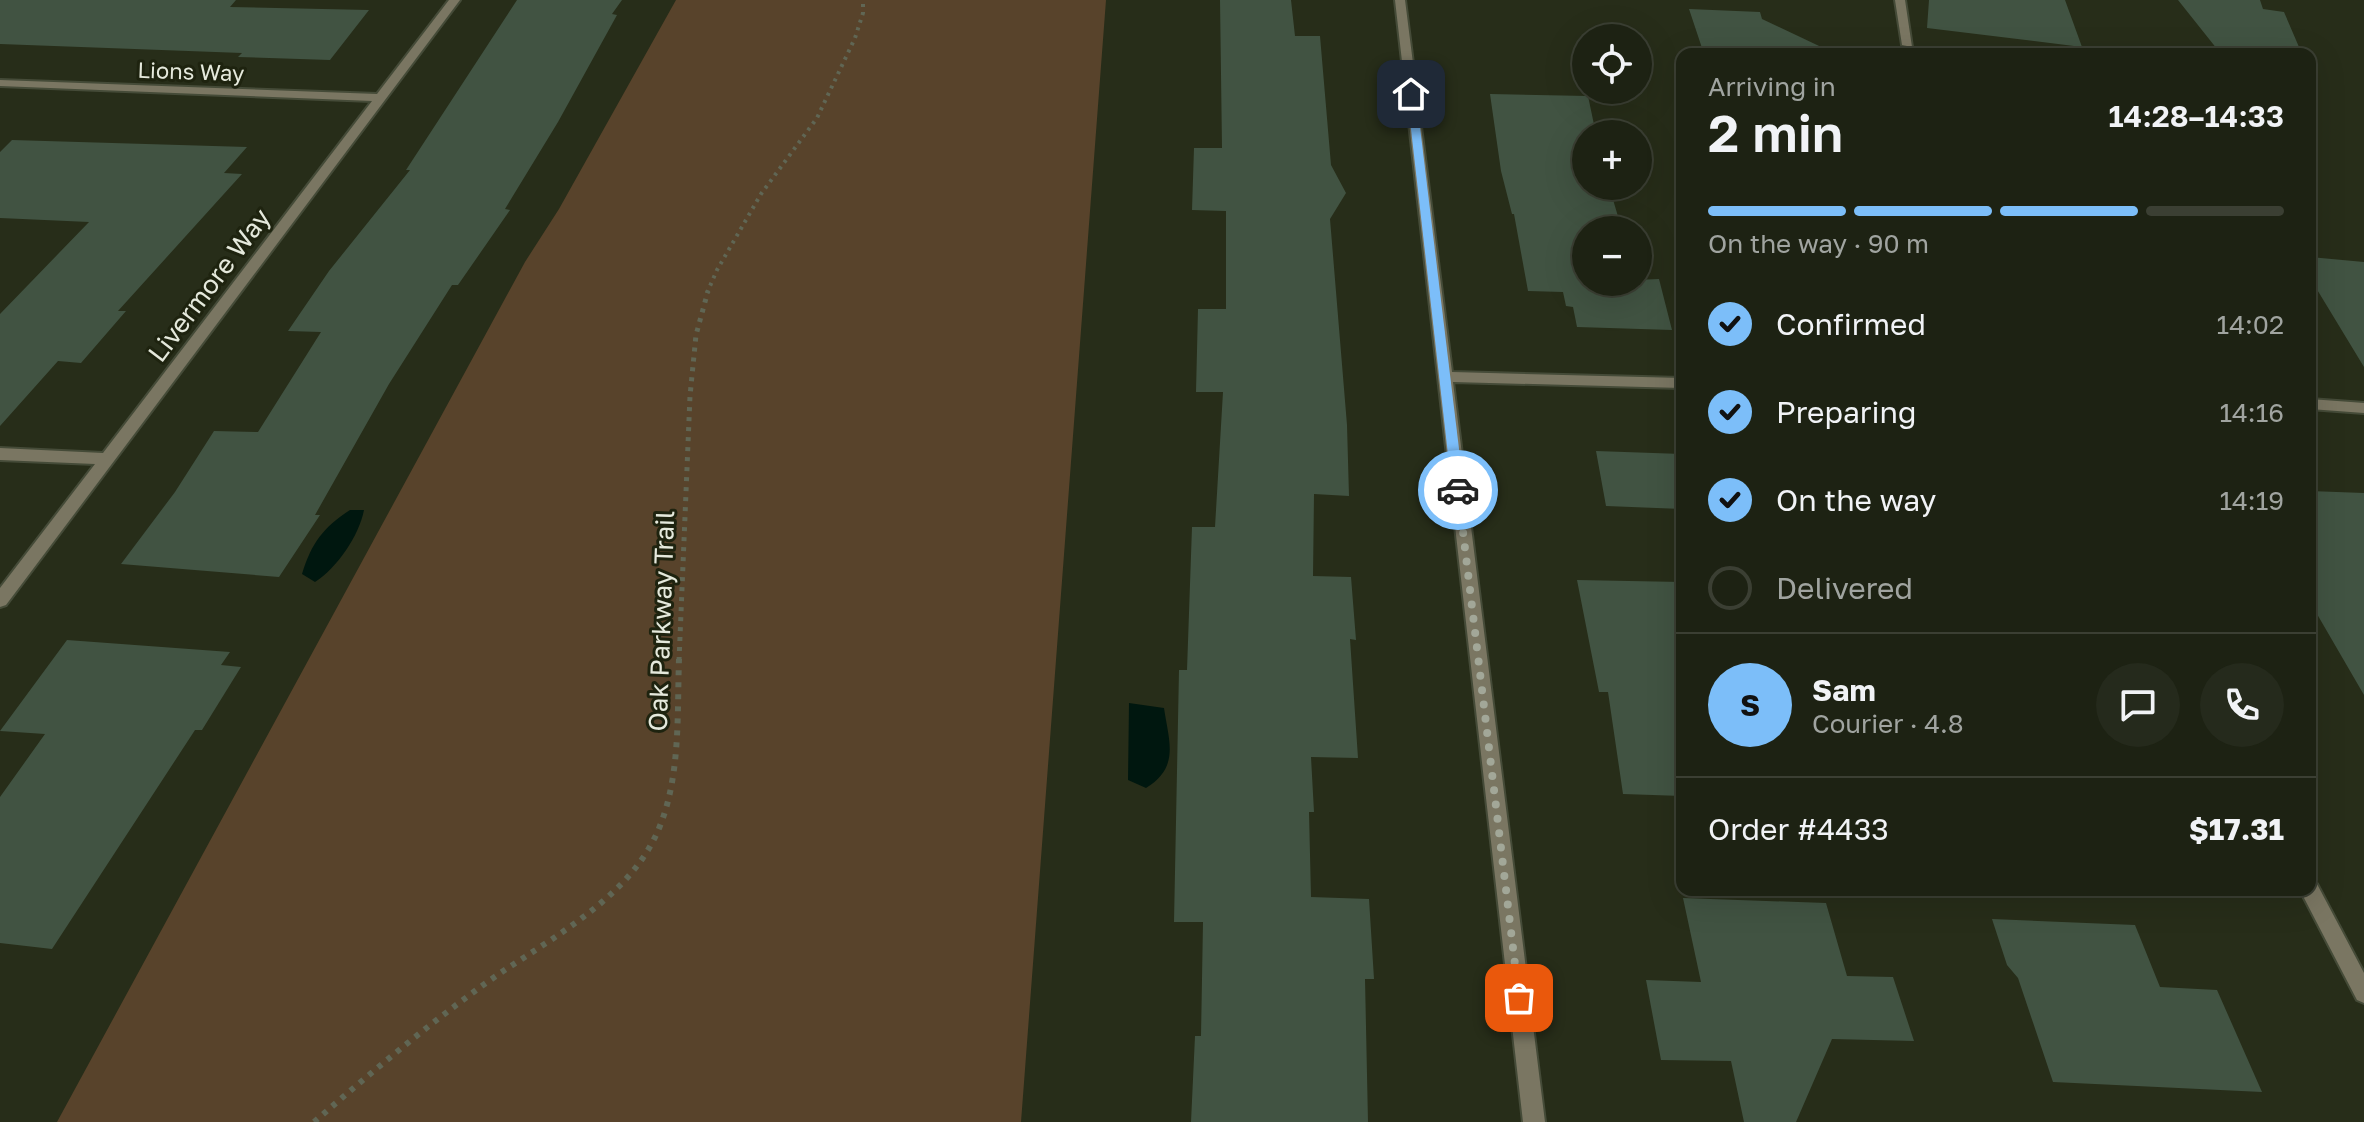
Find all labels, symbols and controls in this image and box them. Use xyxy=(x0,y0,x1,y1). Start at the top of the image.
map controls xyxy=(1572,24,1652,296)
button: locate xyxy=(1572,24,1652,104)
street label: Lions Way xyxy=(137,56,245,86)
pin xyxy=(1377,60,1445,128)
text: Arriving in xyxy=(1708,71,1836,102)
icon: home xyxy=(1389,72,1433,116)
text: 14:28–14:33 xyxy=(2109,98,2284,134)
text: 2 min xyxy=(1708,101,1843,163)
button: + xyxy=(1572,120,1652,200)
street label: Livermore Way xyxy=(141,202,277,368)
button: − xyxy=(1572,216,1652,296)
text: On the way · 90 m xyxy=(1708,228,1929,259)
icon: check xyxy=(1708,302,1752,346)
text: Confirmed xyxy=(1776,306,1926,342)
text: 14:02 xyxy=(2217,309,2284,340)
icon: check xyxy=(1708,390,1752,434)
text: Preparing xyxy=(1776,394,1917,430)
text: 14:16 xyxy=(2219,397,2284,428)
courier xyxy=(1418,450,1498,530)
icon: car xyxy=(1436,468,1480,512)
icon: check xyxy=(1708,478,1752,522)
text: On the way xyxy=(1776,482,1936,518)
text: 14:19 xyxy=(2219,485,2284,516)
street label: Oak Parkway Trail xyxy=(642,510,680,732)
text: Delivered xyxy=(1776,570,1913,606)
button: chat xyxy=(2096,663,2180,747)
button: phone xyxy=(2200,663,2284,747)
text: Sam xyxy=(1812,672,1876,708)
text: S xyxy=(1740,687,1760,723)
text: Courier · 4.8 xyxy=(1812,708,1964,739)
text: Order #4433 xyxy=(1708,811,1889,847)
text: $17.31 xyxy=(2189,811,2284,847)
pin xyxy=(1485,964,1553,1032)
icon: bag xyxy=(1497,976,1541,1020)

